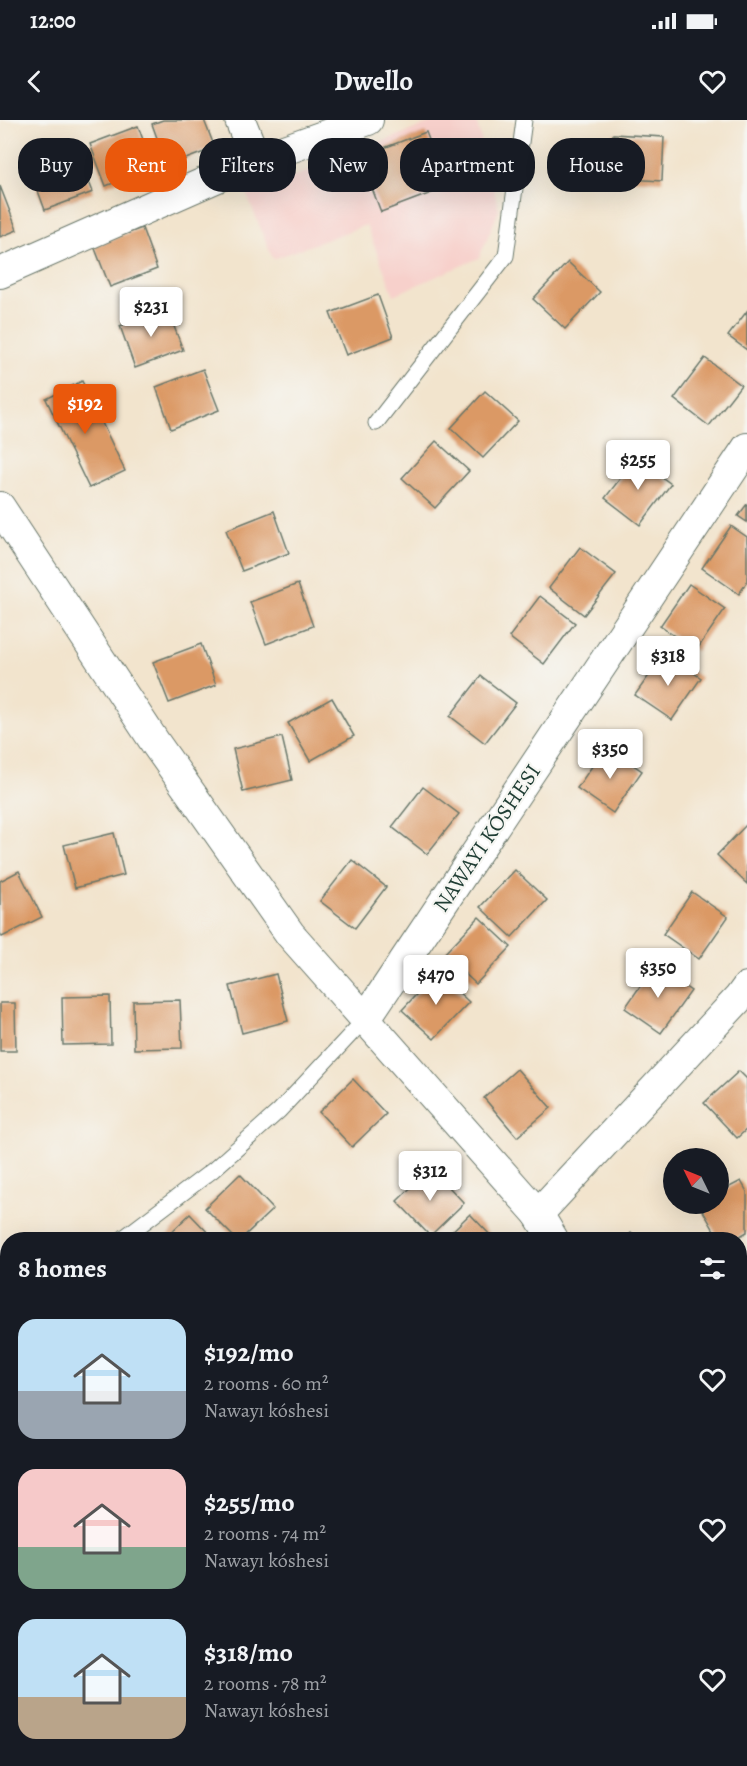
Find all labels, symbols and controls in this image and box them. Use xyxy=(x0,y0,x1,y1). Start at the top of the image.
text: 12:00 xyxy=(30,6,76,36)
text: Dwello xyxy=(334,63,413,99)
icon: back xyxy=(18,65,51,98)
icon: heart xyxy=(696,65,729,98)
chip: Buy xyxy=(18,138,93,192)
chip: Rent xyxy=(105,138,187,192)
chip: Filters xyxy=(199,138,296,192)
chip: New xyxy=(308,138,388,192)
chip: Apartment xyxy=(400,138,535,192)
chip: House xyxy=(547,138,645,192)
pin: $231 xyxy=(115,287,187,338)
text: $231 xyxy=(134,293,168,320)
pin: $192 xyxy=(49,384,121,435)
text: $192 xyxy=(67,390,103,417)
pin: $255 xyxy=(602,440,674,491)
text: $255 xyxy=(620,446,656,473)
pin: $318 xyxy=(632,636,704,687)
text: $318 xyxy=(651,642,685,669)
pin: $350 xyxy=(574,729,646,780)
text: $350 xyxy=(592,735,628,762)
street label: NAWAYI KÓSHESI xyxy=(426,758,548,918)
pin: $350 xyxy=(622,948,694,999)
text: $350 xyxy=(640,954,676,981)
pin: $470 xyxy=(400,955,472,1006)
text: $470 xyxy=(417,961,455,988)
north arrow xyxy=(663,1148,729,1214)
map controls xyxy=(663,1148,729,1214)
pin: $312 xyxy=(394,1151,466,1202)
text: $312 xyxy=(413,1157,447,1184)
text: 8 homes xyxy=(18,1251,107,1286)
icon: filters xyxy=(696,1252,729,1285)
text: $192/mo xyxy=(204,1335,294,1370)
icon: home xyxy=(66,1343,138,1415)
icon: heart xyxy=(696,1363,729,1396)
text: 2 rooms · 60 m² xyxy=(204,1370,328,1397)
text: Nawayı kóshesi xyxy=(204,1397,329,1424)
text: $255/mo xyxy=(204,1485,295,1520)
icon: home xyxy=(66,1493,138,1565)
icon: heart xyxy=(696,1513,729,1546)
text: 2 rooms · 74 m² xyxy=(204,1520,326,1547)
text: Nawayı kóshesi xyxy=(204,1547,329,1574)
text: $318/mo xyxy=(204,1635,293,1670)
icon: home xyxy=(66,1643,138,1715)
icon: heart xyxy=(696,1663,729,1696)
text: 2 rooms · 78 m² xyxy=(204,1670,327,1697)
text: Nawayı kóshesi xyxy=(204,1697,329,1724)

